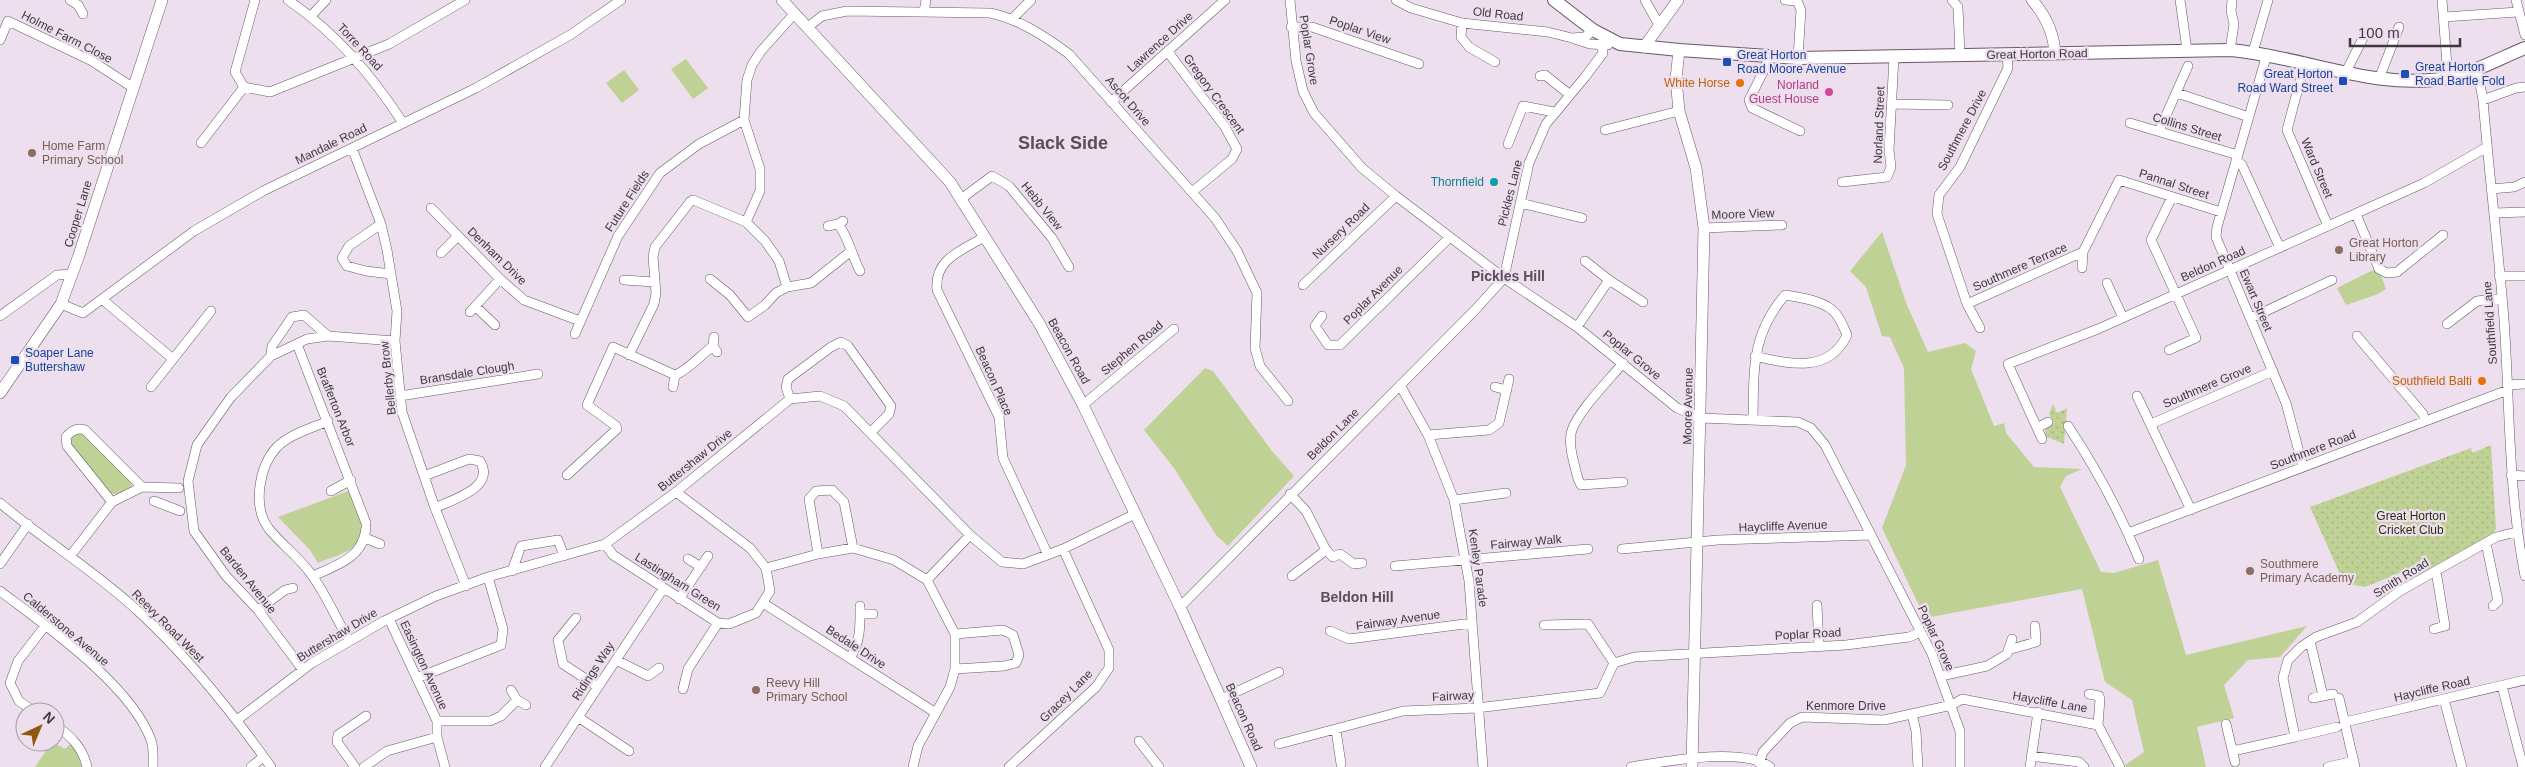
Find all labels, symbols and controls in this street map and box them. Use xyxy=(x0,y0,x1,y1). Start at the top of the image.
street label: Old Road xyxy=(1472,4,1524,24)
street label: Holme Farm Close xyxy=(19,8,115,66)
street label: Lawrence Drive xyxy=(1124,9,1196,75)
street label: Poplar View xyxy=(1328,13,1393,47)
street label: Poplar Grove xyxy=(1297,14,1321,86)
scale bar xyxy=(2350,15,2460,47)
street label: Torre Road xyxy=(335,21,385,73)
text: 100 m xyxy=(2358,24,2400,41)
street label: Great Horton Road xyxy=(1986,46,2088,62)
place label: Great Horton Road Moore Avenue xyxy=(1737,48,1847,76)
street label: Gregory Crescent xyxy=(1181,52,1248,137)
marker: Great Horton Road Moore Avenue xyxy=(1721,56,1733,68)
place label: Great Horton Road Bartle Fold xyxy=(2415,60,2505,88)
place label: Great Horton Road Ward Street xyxy=(2237,67,2334,95)
marker: Great Horton Road Bartle Fold xyxy=(2399,68,2411,80)
street label: Ascot Drive xyxy=(1103,73,1154,129)
marker: Great Horton Road Ward Street xyxy=(2337,75,2349,87)
place label: White Horse xyxy=(1664,76,1730,90)
marker: White Horse xyxy=(1734,77,1746,89)
place label: Norland Guest House xyxy=(1749,78,1819,106)
street label: Norland Street xyxy=(1871,85,1887,164)
marker: Norland Guest House xyxy=(1823,86,1835,98)
street label: Southmere Drive xyxy=(1935,87,1989,173)
street label: Collins Street xyxy=(2151,110,2224,144)
street label: Mandale Road xyxy=(293,121,369,167)
district label: Slack Side xyxy=(1018,133,1108,153)
street label: Ward Street xyxy=(2298,136,2336,201)
place label: Home Farm Primary School xyxy=(42,139,123,167)
marker: Home Farm Primary School xyxy=(26,147,38,159)
street label: Pickles Lane xyxy=(1495,158,1525,228)
street label: Pannal Street xyxy=(2137,166,2211,202)
street label: Future Fields xyxy=(602,168,652,234)
place label: Thornfield xyxy=(1431,175,1484,189)
marker: Thornfield xyxy=(1488,176,1500,188)
street label: Cooper Lane xyxy=(61,178,95,249)
street label: Hebb View xyxy=(1018,179,1066,233)
street label: Nursery Road xyxy=(1310,200,1372,262)
street label: Moore View xyxy=(1711,206,1775,222)
street label: Denham Drive xyxy=(465,224,530,288)
place label: Great Horton Library xyxy=(2349,236,2418,264)
street label: Southmere Terrace xyxy=(1971,240,2070,294)
street label: Beldon Road xyxy=(2178,243,2248,285)
marker: Great Horton Library xyxy=(2333,244,2345,256)
street label: Poplar Avenue xyxy=(1341,262,1406,327)
street label: Ewart Street xyxy=(2237,267,2276,334)
district label: Pickles Hill xyxy=(1471,268,1545,284)
street label: Southfield Lane xyxy=(2480,281,2500,365)
street label: Beacon Road xyxy=(1045,316,1093,386)
street label: Stephen Road xyxy=(1098,318,1166,378)
street label: Poplar Grove xyxy=(1600,327,1664,383)
street label: Bellerby Brow xyxy=(377,340,399,416)
street label: Beacon Place xyxy=(973,344,1016,418)
place label: Soaper Lane Buttershaw xyxy=(25,346,94,374)
marker: Soaper Lane Buttershaw xyxy=(9,354,21,366)
street label: Bransdale Clough xyxy=(419,359,515,387)
street label: Southmere Grove xyxy=(2161,361,2254,411)
street label: Brafferton Arbor xyxy=(314,365,358,449)
street label: Moore Avenue xyxy=(1680,367,1696,445)
place label: Southfield Balti xyxy=(2392,374,2472,388)
marker: Southfield Balti xyxy=(2476,375,2488,387)
street label: Beldon Lane xyxy=(1304,405,1362,463)
street label: Buttershaw Drive xyxy=(655,426,735,494)
street label: Southmere Road xyxy=(2268,427,2358,473)
park label: Great Horton Cricket Club xyxy=(2376,509,2446,537)
street label: Haycliffe Avenue xyxy=(1738,517,1828,535)
street label: Kenley Parade xyxy=(1466,528,1490,608)
street label: Fairway Walk xyxy=(1490,532,1563,552)
street label: Barden Avenue xyxy=(217,544,279,616)
street label: Lastingham Green xyxy=(632,550,724,614)
street label: Smith Road xyxy=(2371,555,2431,601)
place label: Southmere Primary Academy xyxy=(2260,557,2354,585)
marker: Southmere Primary Academy xyxy=(2244,565,2256,577)
street label: Reevy Road West xyxy=(129,587,208,666)
street label: Calderstone Avenue xyxy=(20,589,112,669)
district label: Beldon Hill xyxy=(1320,589,1394,605)
street label: Poplar Grove xyxy=(1915,603,1957,673)
street label: Buttershaw Drive xyxy=(294,605,380,665)
street label: Fairway Avenue xyxy=(1355,607,1441,633)
street label: Easington Avenue xyxy=(397,618,451,712)
street label: Bedale Drive xyxy=(823,622,889,672)
street label: Poplar Road xyxy=(1774,625,1842,643)
street label: Ridings Way xyxy=(569,639,617,703)
street label: Gracey Lane xyxy=(1037,667,1095,725)
street label: Haycliffe Road xyxy=(2393,673,2471,705)
place label: Reevy Hill Primary School xyxy=(766,676,847,704)
street label: Beacon Road xyxy=(1223,681,1265,753)
marker: Reevy Hill Primary School xyxy=(750,684,762,696)
street label: Fairway xyxy=(1432,688,1474,704)
street label: Haycliffe Lane xyxy=(2011,689,2089,716)
street label: Kenmore Drive xyxy=(1806,699,1886,713)
north arrow xyxy=(15,702,65,752)
text: N xyxy=(40,708,58,727)

